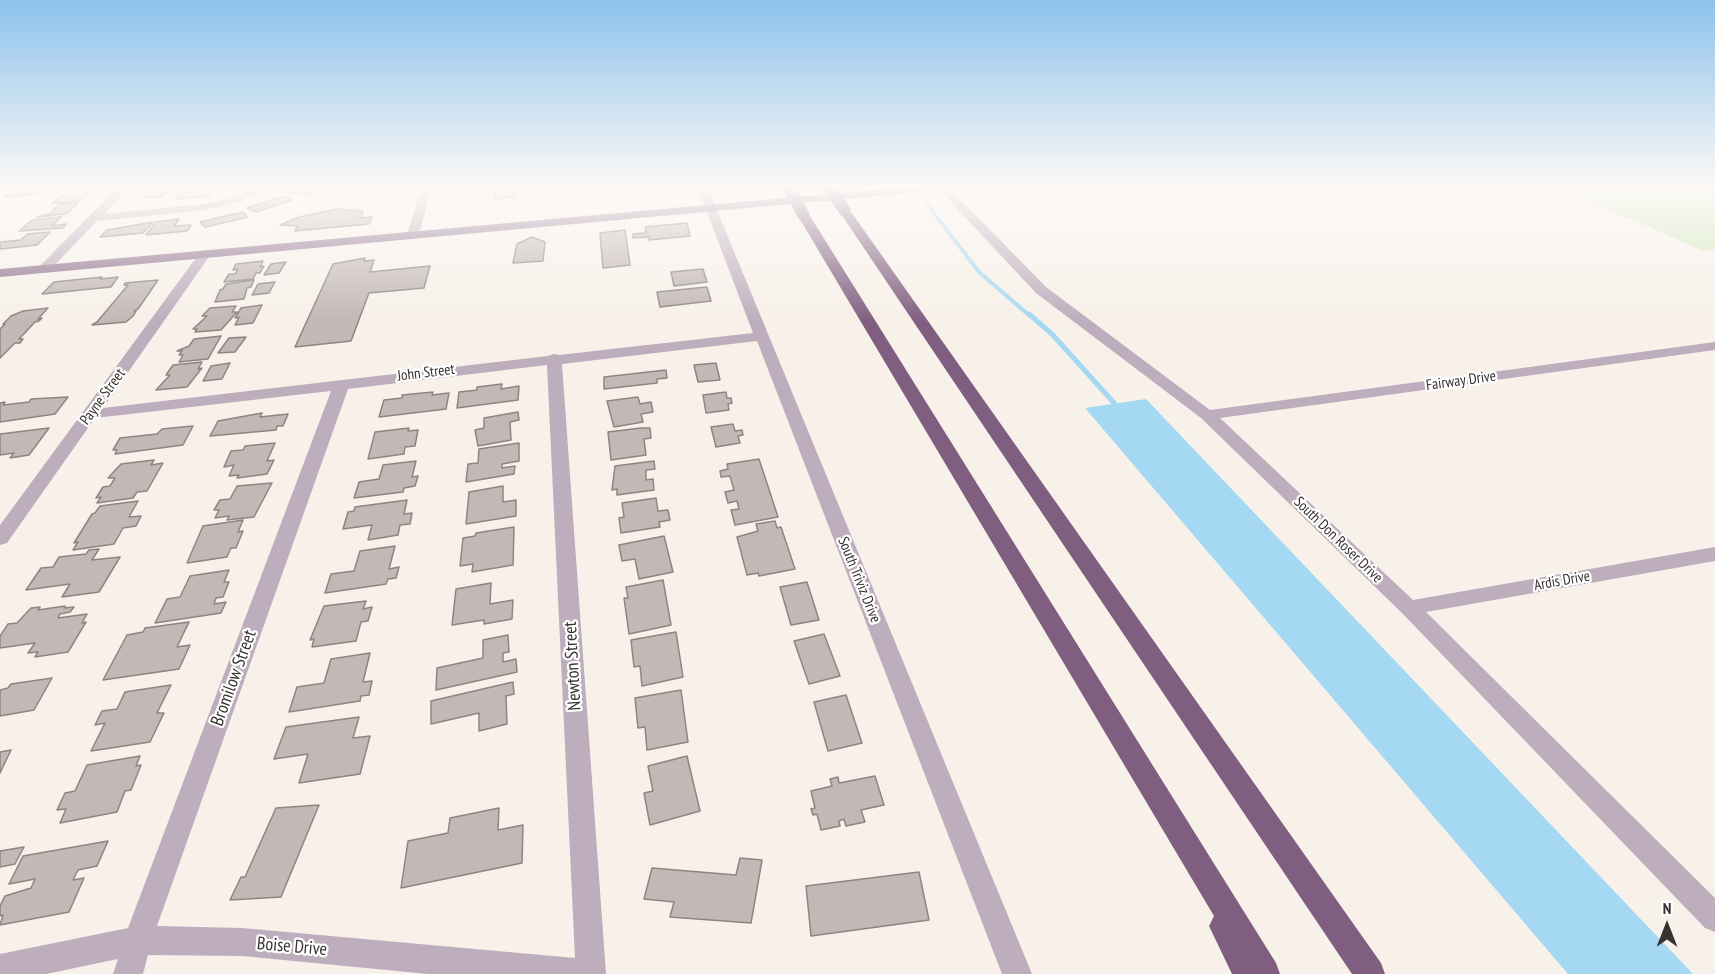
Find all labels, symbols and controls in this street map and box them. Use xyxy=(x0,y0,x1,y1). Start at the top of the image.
street label: John Street xyxy=(396,361,456,385)
street label: Payne Street xyxy=(77,365,129,429)
street label: Fairway Drive xyxy=(1425,367,1497,395)
street label: South Don Roser Drive xyxy=(1290,493,1386,587)
street label: South Triviz Drive xyxy=(834,534,884,626)
street label: Ardis Drive xyxy=(1533,567,1591,595)
street label: Newton Street xyxy=(560,621,586,711)
street label: Bromilow Street xyxy=(207,627,261,729)
north arrow xyxy=(1637,896,1697,956)
text: N xyxy=(1663,898,1671,918)
street label: Boise Drive xyxy=(256,933,328,961)

